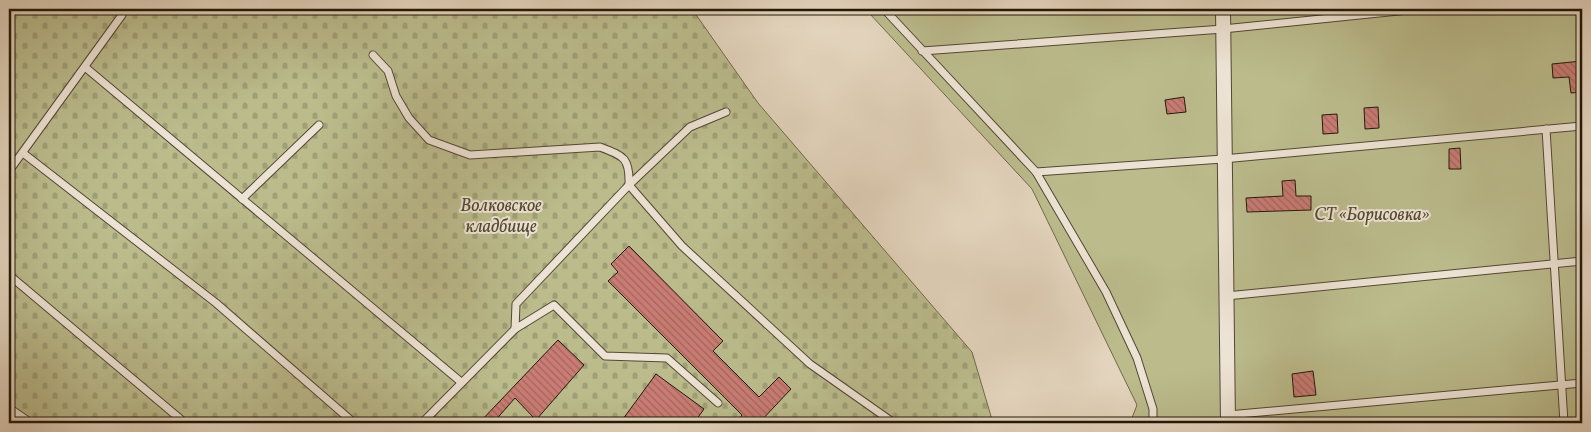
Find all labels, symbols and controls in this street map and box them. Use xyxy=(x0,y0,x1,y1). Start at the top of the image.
park label: Волковское кладбище xyxy=(460,194,542,240)
park label: СТ «Борисовка» xyxy=(1314,203,1430,228)

